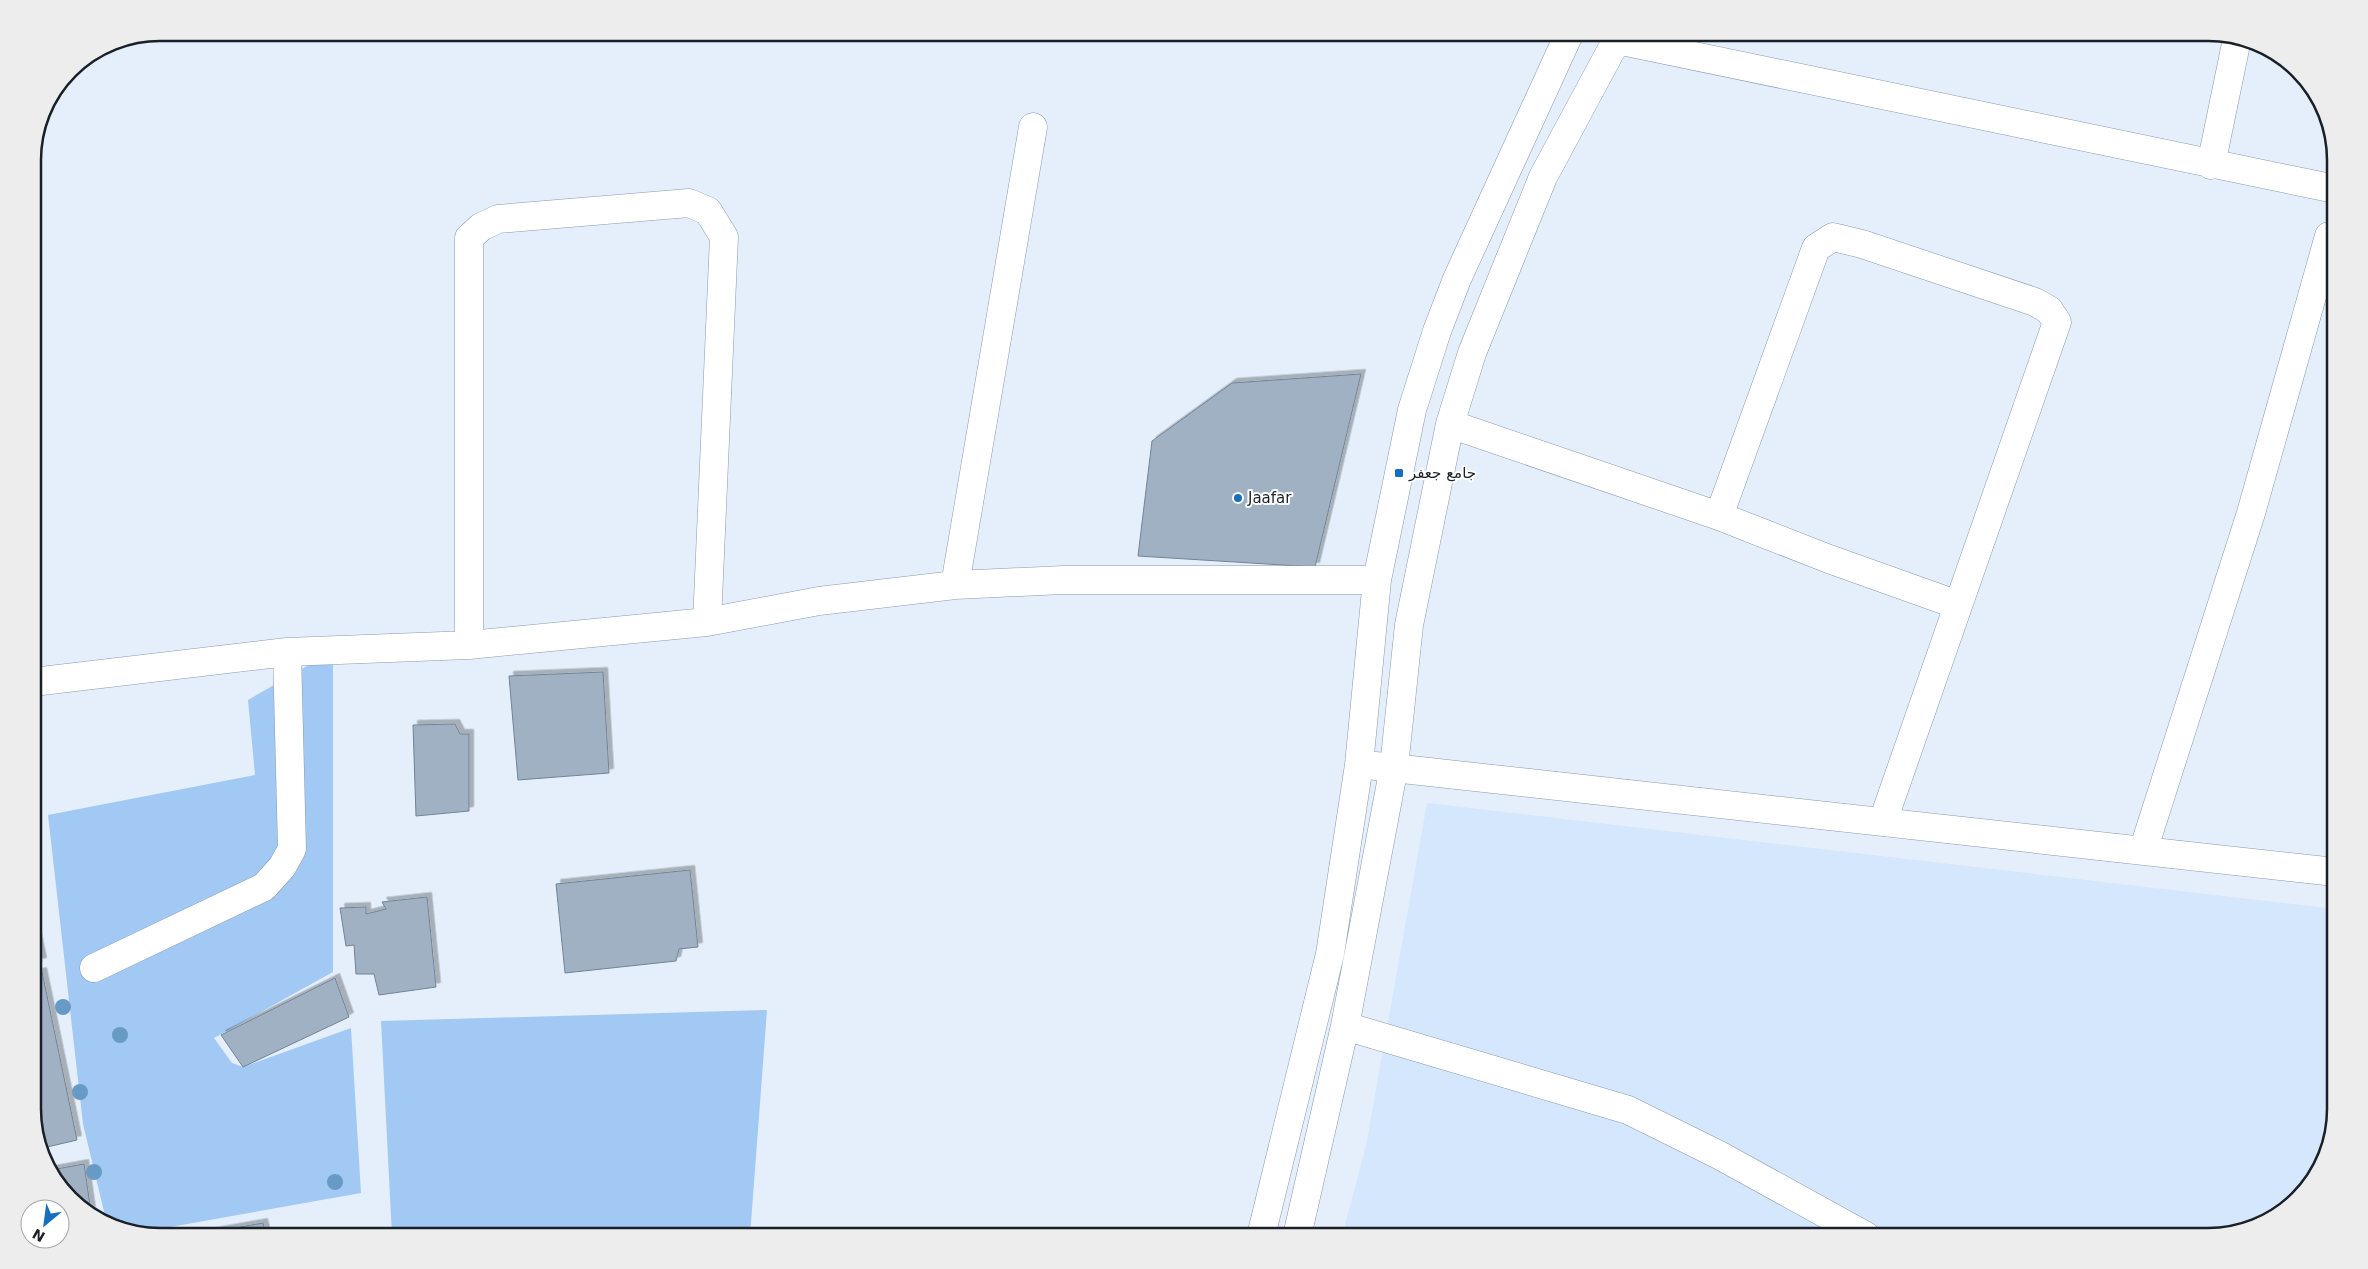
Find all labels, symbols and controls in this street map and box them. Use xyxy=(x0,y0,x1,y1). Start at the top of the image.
place label: جامع جعفر xyxy=(1408,464,1476,482)
marker: جامع جعفر xyxy=(1393,467,1405,479)
place label: Jaafar xyxy=(1247,489,1292,507)
marker: Jaafar xyxy=(1232,492,1244,504)
north arrow xyxy=(20,1199,70,1249)
text: N xyxy=(30,1226,48,1245)

